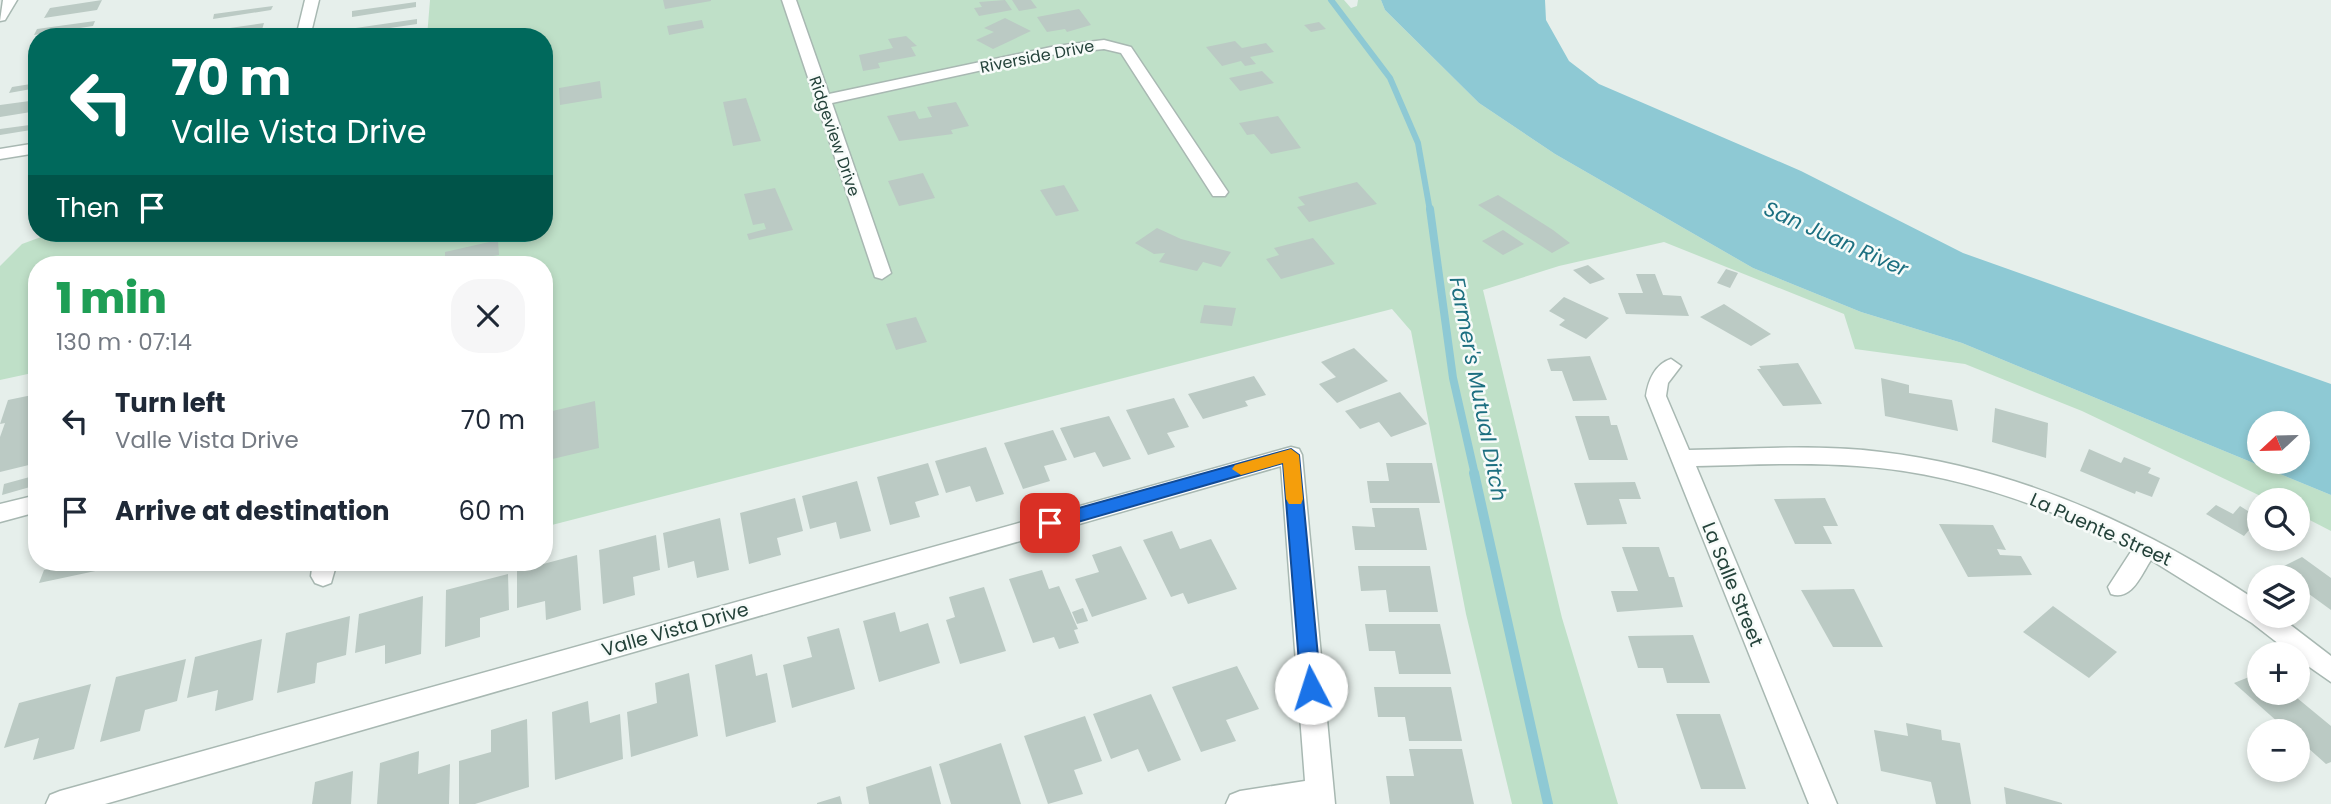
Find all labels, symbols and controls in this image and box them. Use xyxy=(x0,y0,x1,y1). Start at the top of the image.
street label: Riverside Drive xyxy=(978,34,1096,79)
text: 70 m xyxy=(171,44,291,112)
icon: left xyxy=(56,56,147,147)
street label: Ridgeview Drive xyxy=(803,73,866,199)
text: Valle Vista Drive xyxy=(171,109,427,154)
icon: arrive xyxy=(133,189,171,227)
text: Then xyxy=(56,190,119,226)
water label: San Juan River xyxy=(1759,194,1914,284)
text: 1 min xyxy=(56,269,167,328)
water label: Farmer's Mutual Ditch xyxy=(1443,274,1514,503)
button: close xyxy=(451,279,525,353)
text: 130 m · 07:14 xyxy=(56,326,192,358)
text: Turn left xyxy=(115,385,226,421)
icon: left xyxy=(56,402,94,440)
text: 70 m xyxy=(461,402,525,438)
north arrow xyxy=(2247,411,2310,474)
map controls xyxy=(2247,411,2310,782)
text: Valle Vista Drive xyxy=(115,424,299,456)
street label: La Puente Street xyxy=(2026,486,2176,573)
button: search xyxy=(2247,488,2310,551)
icon: arrive xyxy=(56,493,94,531)
text: Arrive at destination xyxy=(115,493,390,529)
text: 60 m xyxy=(458,493,525,529)
pin xyxy=(1020,493,1080,553)
icon: arrive xyxy=(1031,504,1069,542)
street label: La Salle Street xyxy=(1695,518,1770,650)
button: layers xyxy=(2247,565,2310,628)
street label: Valle Vista Drive xyxy=(598,596,752,663)
button: + xyxy=(2247,642,2310,705)
position arrow xyxy=(1274,651,1348,725)
button: − xyxy=(2247,719,2310,782)

